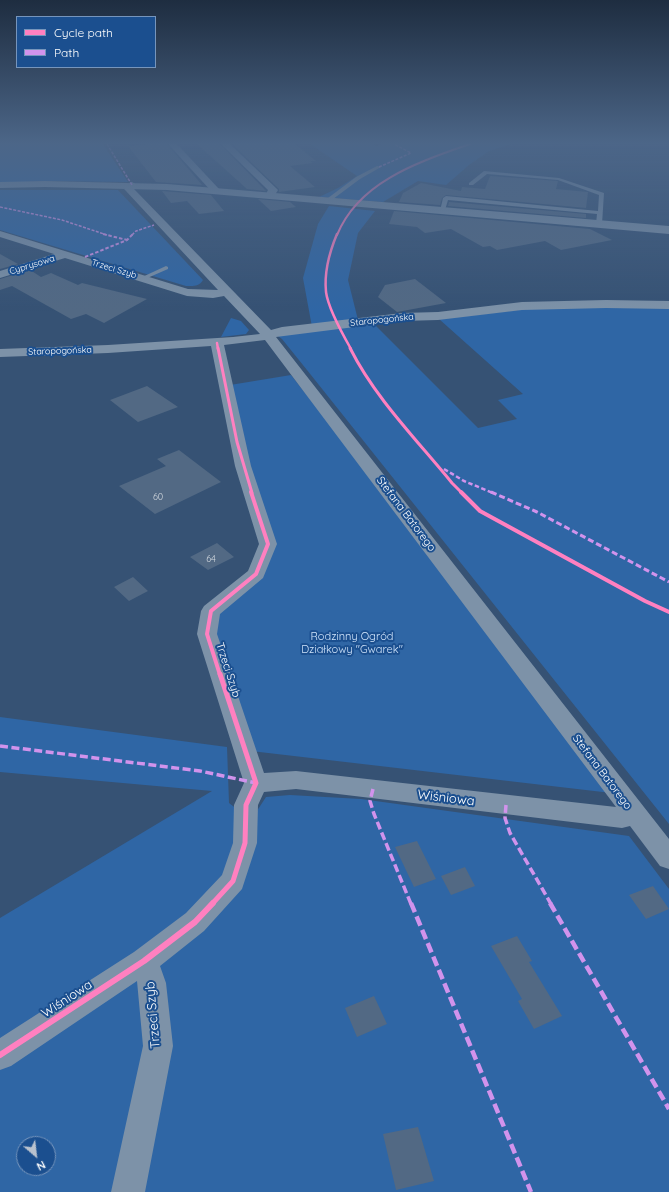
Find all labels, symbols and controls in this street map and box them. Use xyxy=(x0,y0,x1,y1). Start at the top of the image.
legend xyxy=(16,16,156,68)
text: Cycle path xyxy=(54,25,113,40)
text: Path xyxy=(54,45,79,60)
street label: Cyprysowa xyxy=(8,253,56,277)
street label: Trzeci Szyb xyxy=(90,257,138,281)
street label: Staropogońska xyxy=(350,311,414,329)
street label: Staropogońska xyxy=(28,344,92,358)
street label: Stefana Batorego xyxy=(374,474,438,554)
house number: 60 xyxy=(153,492,163,502)
house number: 64 xyxy=(206,554,216,564)
park label: Rodzinny Ogród Działkowy "Gwarek" xyxy=(301,630,403,656)
street label: Trzeci Szyb xyxy=(213,641,243,699)
street label: Stefana Batorego xyxy=(570,732,634,812)
street label: Wiśniowa xyxy=(417,787,475,809)
street label: Wiśniowa xyxy=(39,977,95,1021)
street label: Trzeci Szyb xyxy=(142,981,164,1049)
north arrow xyxy=(16,1136,56,1176)
text: N xyxy=(34,1158,48,1174)

